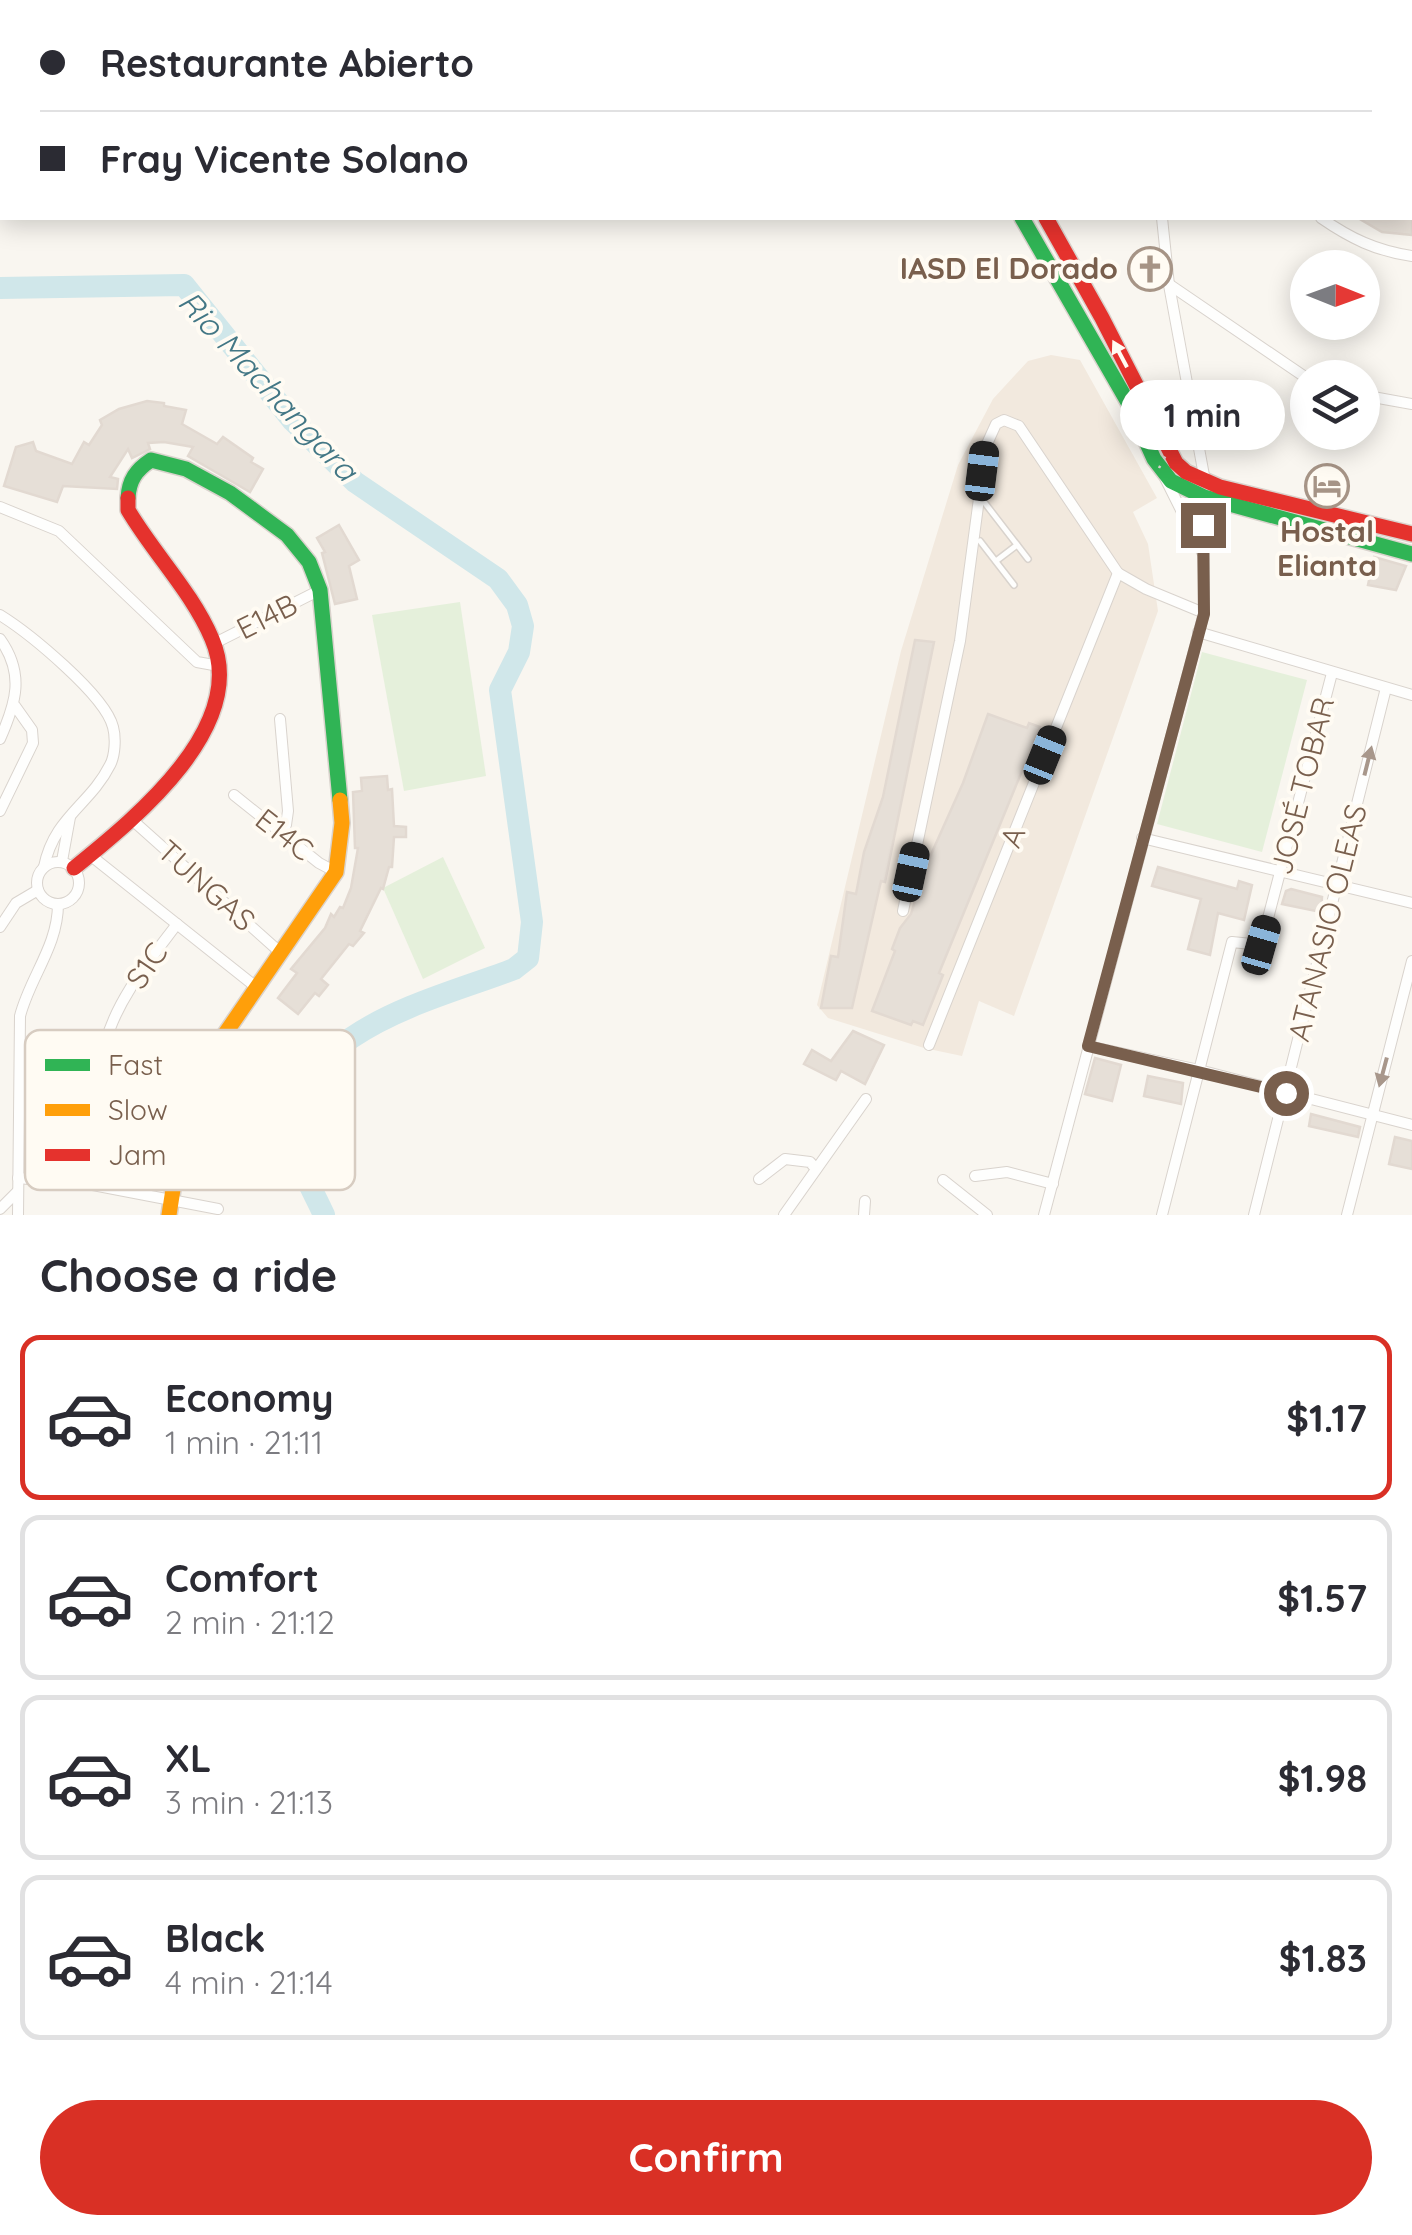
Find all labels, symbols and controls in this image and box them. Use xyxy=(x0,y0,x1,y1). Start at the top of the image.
text: Restaurante Abierto xyxy=(100,39,474,87)
text: Fray Vicente Solano xyxy=(100,135,469,183)
church icon: IASD El Dorado xyxy=(1127,246,1173,292)
place label: IASD El Dorado xyxy=(900,249,1118,287)
north arrow xyxy=(1290,250,1380,340)
map controls xyxy=(1290,250,1380,450)
water label: Rio Machangara xyxy=(170,282,368,490)
one-way arrow xyxy=(1112,339,1129,368)
button: layers xyxy=(1290,360,1380,450)
callout: 1 min xyxy=(1120,380,1286,450)
text: 1 min xyxy=(1164,395,1241,435)
car xyxy=(963,439,1001,503)
hotel icon: Hostal Elianta xyxy=(1304,463,1350,509)
route end xyxy=(1181,503,1226,548)
place label: Hostal Elianta xyxy=(1277,512,1377,584)
street label: E14B xyxy=(230,585,303,647)
street label: JOSÉ TOBAR xyxy=(1262,693,1342,879)
car xyxy=(1020,722,1070,788)
one-way arrow xyxy=(1361,745,1376,776)
street label: E14C xyxy=(248,800,321,869)
street label: ATANASIO OLEAS xyxy=(1279,800,1375,1045)
street label: A xyxy=(991,821,1033,853)
street label: TUNGAS xyxy=(150,831,263,939)
car xyxy=(890,840,932,904)
car xyxy=(1238,912,1284,978)
street label: S1C xyxy=(117,935,175,996)
legend xyxy=(25,1030,355,1190)
text: Fast xyxy=(108,1047,163,1082)
one-way arrow xyxy=(1374,1057,1390,1088)
route start xyxy=(1264,1071,1309,1116)
text: Slow xyxy=(108,1092,168,1127)
text: Jam xyxy=(108,1137,167,1172)
text: Choose a ride xyxy=(40,1247,337,1303)
icon: car xyxy=(45,1373,135,1463)
text: Economy xyxy=(165,1374,334,1422)
text: $1.17 xyxy=(1286,1394,1367,1442)
text: 1 min · 21:11 xyxy=(165,1422,323,1462)
icon: car xyxy=(45,1553,135,1643)
text: Comfort xyxy=(165,1554,319,1602)
text: $1.57 xyxy=(1277,1574,1367,1622)
text: 2 min · 21:12 xyxy=(165,1602,335,1642)
icon: car xyxy=(45,1733,135,1823)
text: XL xyxy=(165,1734,211,1782)
text: $1.98 xyxy=(1278,1754,1367,1802)
text: 3 min · 21:13 xyxy=(165,1782,333,1822)
icon: car xyxy=(45,1913,135,2003)
text: Black xyxy=(165,1914,265,1962)
text: $1.83 xyxy=(1279,1934,1367,1982)
text: 4 min · 21:14 xyxy=(165,1962,333,2002)
button: Confirm xyxy=(40,2100,1372,2215)

